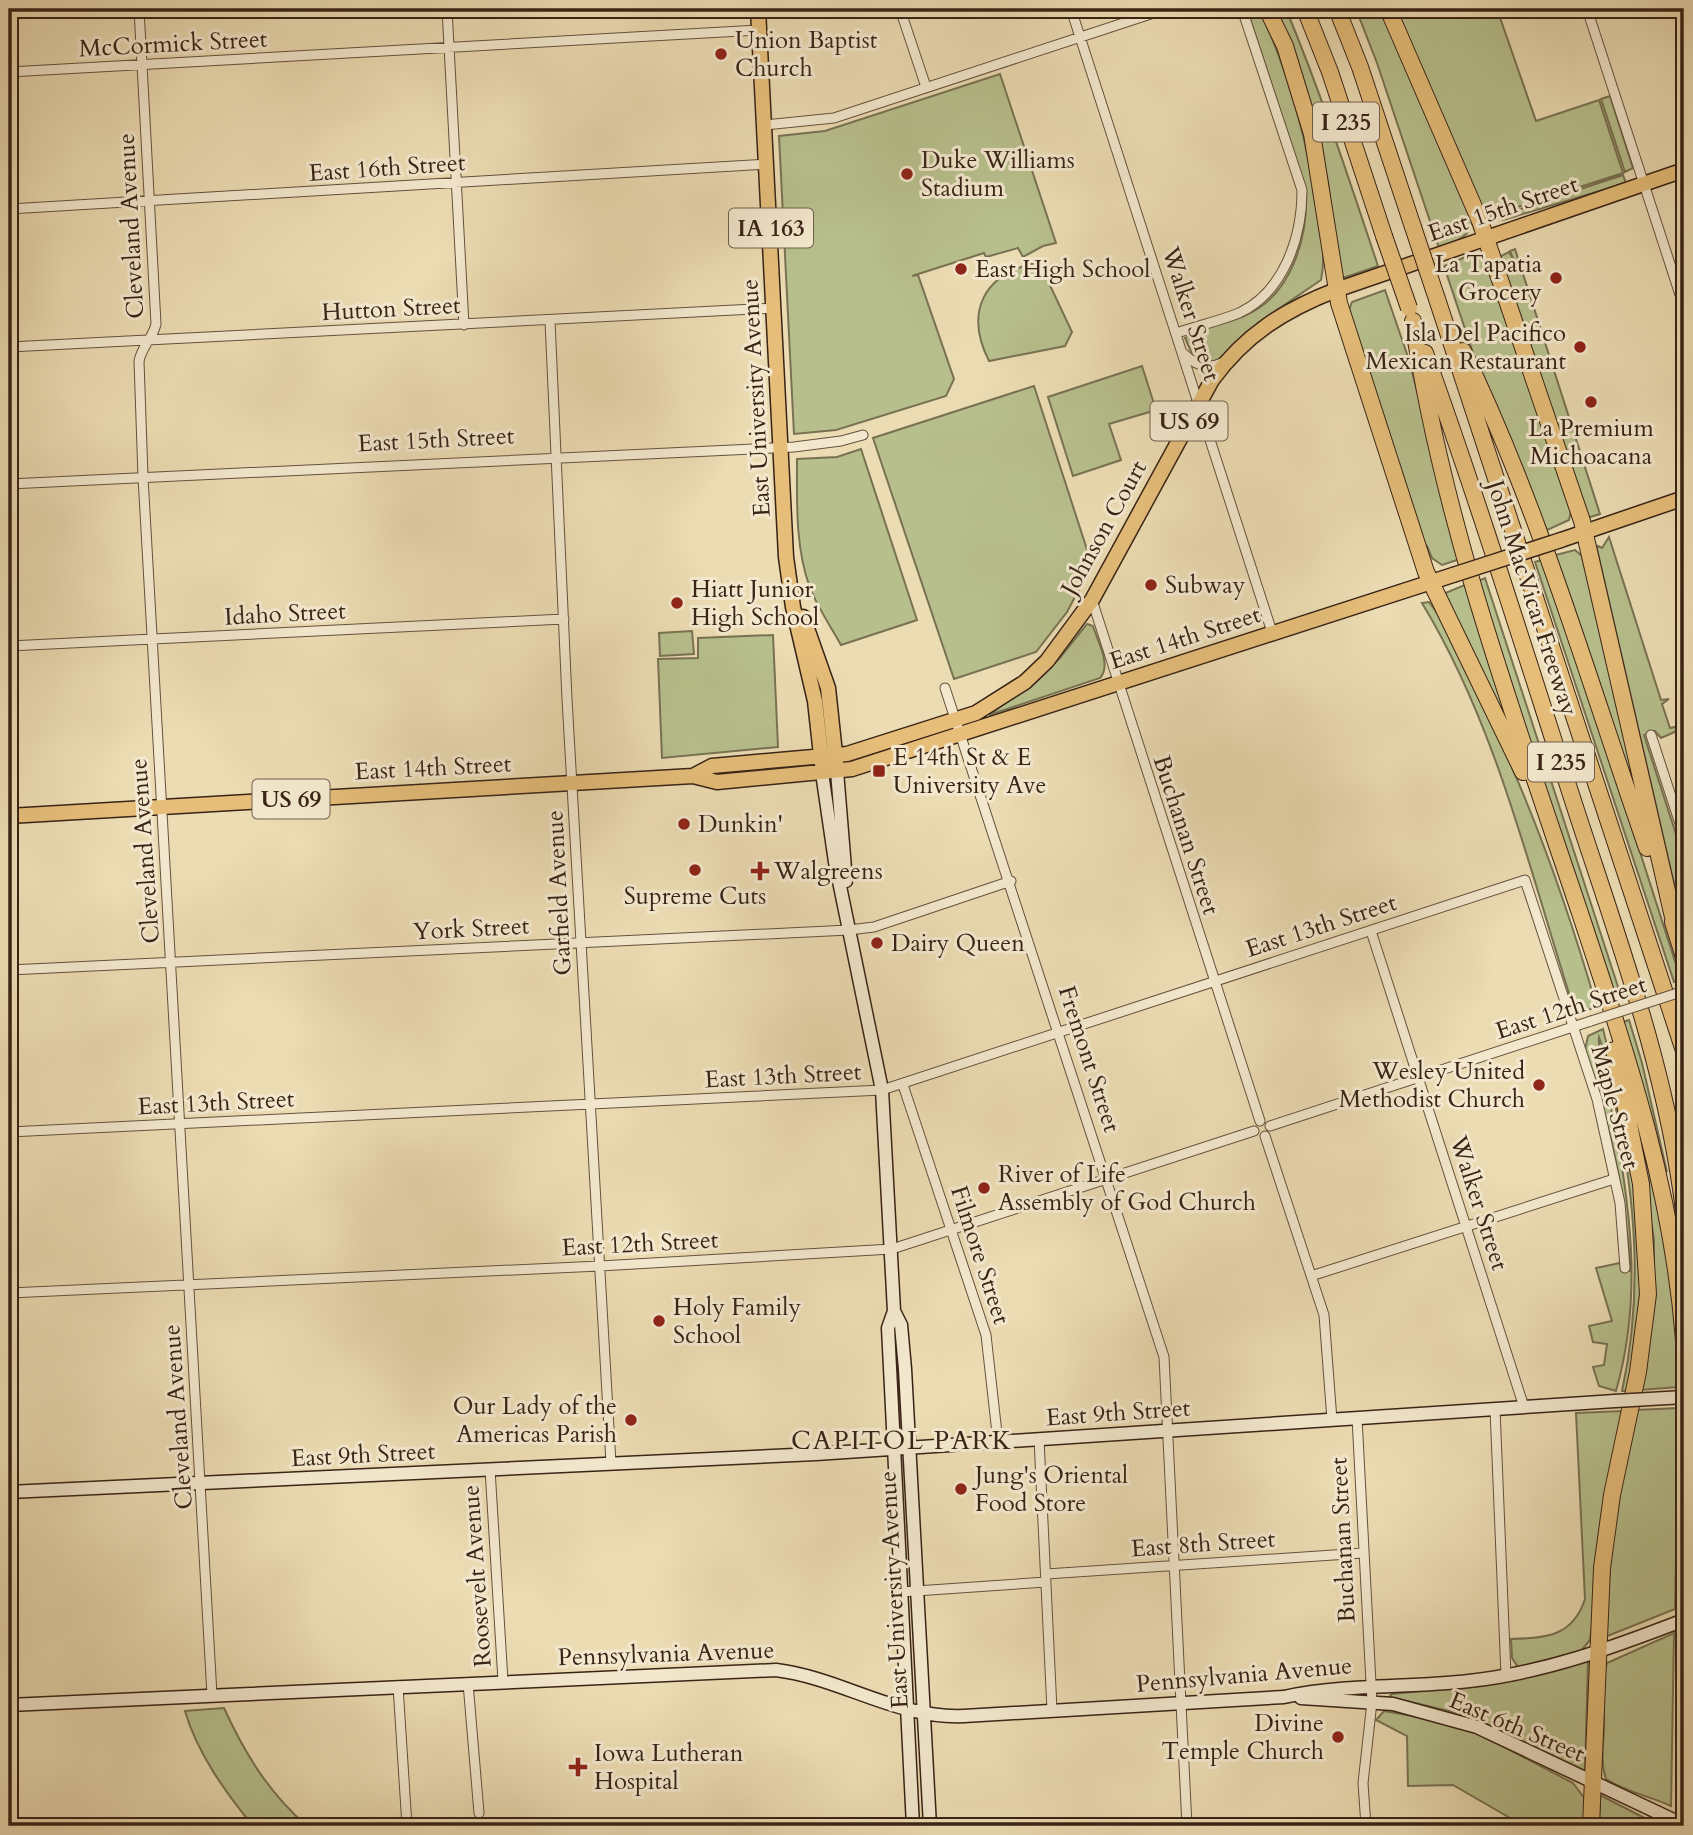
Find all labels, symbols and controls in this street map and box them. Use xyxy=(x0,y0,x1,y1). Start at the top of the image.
street label: McCormick Street xyxy=(78,23,268,65)
place label: Union Baptist Church xyxy=(735,24,878,85)
marker: Union Baptist Church xyxy=(713,46,729,62)
road number: I 235 xyxy=(1313,102,1379,141)
street label: Cleveland Avenue xyxy=(110,132,152,320)
place label: Duke Williams Stadium xyxy=(921,144,1075,205)
street label: East 16th Street xyxy=(308,146,467,190)
marker: Duke Williams Stadium xyxy=(899,166,915,182)
street label: East 15th Street xyxy=(1424,168,1583,250)
road number: IA 163 xyxy=(729,208,813,247)
street label: Walker Street xyxy=(1153,242,1228,386)
place label: La Tapatia Grocery xyxy=(1435,248,1543,309)
place label: East High School xyxy=(975,253,1150,286)
marker: East High School xyxy=(953,261,969,277)
marker: La Tapatia Grocery xyxy=(1548,270,1564,286)
street label: East University Avenue xyxy=(733,278,779,518)
street label: Hutton Street xyxy=(321,289,462,329)
place label: Isla Del Pacifico Mexican Restaurant xyxy=(1365,317,1566,378)
marker: Isla Del Pacifico Mexican Restaurant xyxy=(1572,339,1588,355)
marker: La Premium Michoacana xyxy=(1583,394,1599,410)
road number: US 69 xyxy=(1150,402,1228,440)
place label: La Premium Michoacana xyxy=(1528,412,1655,473)
street label: East 15th Street xyxy=(357,419,516,461)
street label: Johnson Court xyxy=(1052,454,1155,604)
street label: John MacVicar Freeway xyxy=(1477,473,1586,720)
place label: Subway xyxy=(1165,569,1246,602)
place label: Hiatt Junior High School xyxy=(691,573,819,634)
marker: Subway xyxy=(1143,577,1159,593)
street label: Idaho Street xyxy=(223,594,347,634)
marker: Hiatt Junior High School xyxy=(669,595,685,611)
street label: East 14th Street xyxy=(1105,598,1265,678)
place label: E 14th St & E University Ave xyxy=(893,741,1046,802)
road number: I 235 xyxy=(1528,742,1594,782)
street label: East 14th Street xyxy=(354,747,513,789)
street label: Buchanan Street xyxy=(1145,751,1227,919)
street label: Cleveland Avenue xyxy=(122,757,168,945)
marker: E 14th St & E University Ave xyxy=(871,763,887,779)
road number: US 69 xyxy=(252,779,330,818)
place label: Dunkin' xyxy=(698,808,783,841)
street label: Garfield Avenue xyxy=(538,809,580,977)
marker: Dunkin' xyxy=(676,816,692,832)
place label: Walgreens xyxy=(773,855,883,888)
marker: Supreme Cuts xyxy=(687,862,703,878)
marker: Walgreens xyxy=(752,863,768,879)
place label: Supreme Cuts xyxy=(624,880,766,913)
street label: East 13th Street xyxy=(1241,886,1401,966)
street label: York Street xyxy=(412,909,531,949)
place label: Dairy Queen xyxy=(891,927,1025,960)
marker: Dairy Queen xyxy=(869,935,885,951)
street label: East 12th Street xyxy=(1491,968,1651,1048)
street label: Fremont Street xyxy=(1050,982,1128,1137)
street label: Maple Street xyxy=(1583,1041,1647,1173)
street label: East 13th Street xyxy=(704,1055,863,1097)
place label: Wesley United Methodist Church xyxy=(1339,1055,1525,1116)
marker: Wesley United Methodist Church xyxy=(1531,1077,1547,1093)
street label: East 13th Street xyxy=(137,1082,296,1124)
street label: Walker Street xyxy=(1441,1131,1516,1275)
place label: River of Life Assembly of God Church xyxy=(998,1158,1256,1219)
marker: River of Life Assembly of God Church xyxy=(976,1180,992,1196)
street label: Filmore Street xyxy=(942,1182,1018,1329)
street label: East 12th Street xyxy=(561,1223,720,1265)
place label: Holy Family School xyxy=(673,1291,801,1352)
marker: Holy Family School xyxy=(651,1313,667,1329)
street label: Cleveland Avenue xyxy=(155,1323,201,1511)
place label: Our Lady of the Americas Parish xyxy=(453,1390,617,1451)
street label: East 9th Street xyxy=(1045,1391,1192,1434)
marker: Our Lady of the Americas Parish xyxy=(623,1412,639,1428)
district label: CAPITOL PARK xyxy=(791,1423,1013,1458)
street label: East 9th Street xyxy=(290,1435,436,1475)
street label: Buchanan Street xyxy=(1322,1456,1364,1624)
place label: Jung's Oriental Food Store xyxy=(972,1459,1128,1520)
street label: East University Avenue xyxy=(871,1470,917,1710)
marker: Jung's Oriental Food Store xyxy=(953,1481,969,1497)
street label: Roosevelt Avenue xyxy=(454,1484,500,1668)
street label: East 8th Street xyxy=(1130,1522,1277,1565)
street label: Pennsylvania Avenue xyxy=(557,1634,775,1674)
street label: Pennsylvania Avenue xyxy=(1135,1649,1353,1701)
street label: East 6th Street xyxy=(1444,1684,1590,1771)
place label: Divine Temple Church xyxy=(1161,1707,1324,1768)
marker: Divine Temple Church xyxy=(1330,1729,1346,1745)
place label: Iowa Lutheran Hospital xyxy=(594,1737,744,1798)
marker: Iowa Lutheran Hospital xyxy=(568,1757,588,1777)

